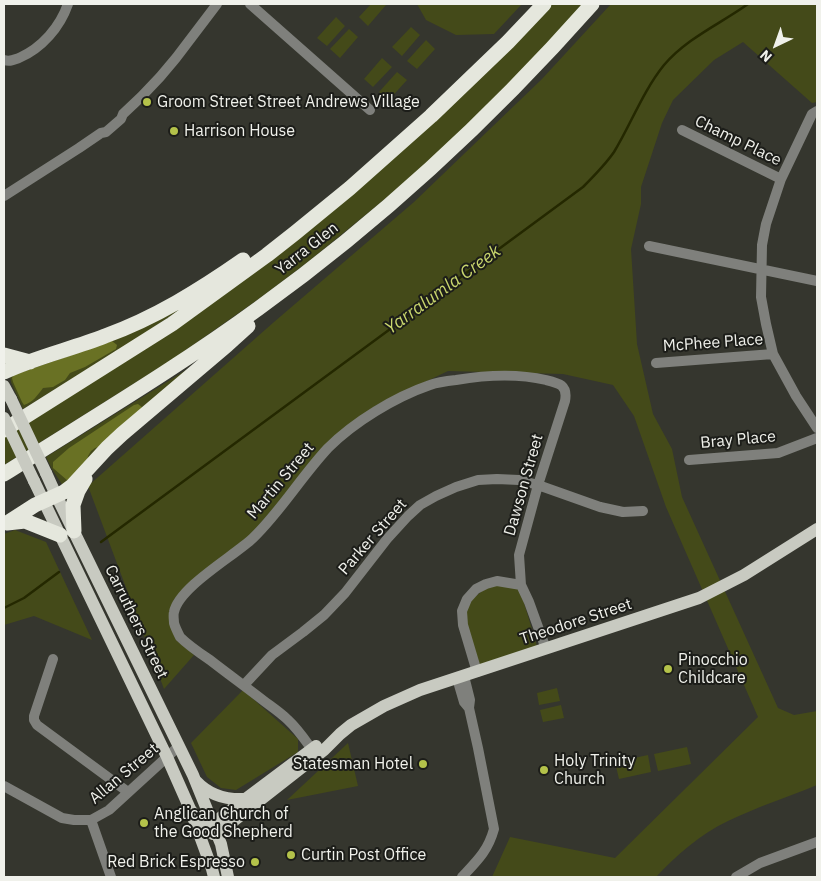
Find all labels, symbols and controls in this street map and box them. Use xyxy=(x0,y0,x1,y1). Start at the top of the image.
north arrow xyxy=(751,20,801,70)
text: N xyxy=(756,46,776,66)
place label: Groom Street Street Andrews Village xyxy=(157,92,420,112)
marker: Groom Street Street Andrews Village xyxy=(141,96,153,108)
street label: Champ Place xyxy=(692,112,784,170)
place label: Harrison House xyxy=(184,121,295,141)
marker: Harrison House xyxy=(168,125,180,137)
street label: Yarra Glen xyxy=(272,218,342,280)
water label: Yarralumla Creek xyxy=(381,241,505,339)
street label: McPhee Place xyxy=(662,330,764,356)
street label: Bray Place xyxy=(699,427,777,453)
street label: Dawson Street xyxy=(500,432,548,538)
street label: Martin Street xyxy=(243,439,319,523)
street label: Parker Street xyxy=(335,495,411,579)
street label: Carruthers Street xyxy=(100,562,172,682)
street label: Theodore Street xyxy=(518,595,634,649)
place label: Pinocchio Childcare xyxy=(678,650,748,688)
marker: Pinocchio Childcare xyxy=(662,663,674,675)
street label: Allan Street xyxy=(86,740,162,808)
place label: Holy Trinity Church xyxy=(554,751,635,789)
place label: Statesman Hotel xyxy=(293,754,413,774)
marker: Statesman Hotel xyxy=(417,758,429,770)
marker: Holy Trinity Church xyxy=(538,764,550,776)
place label: Anglican Church of the Good Shepherd xyxy=(154,804,293,842)
marker: Anglican Church of the Good Shepherd xyxy=(138,817,150,829)
place label: Curtin Post Office xyxy=(301,845,426,865)
marker: Curtin Post Office xyxy=(285,849,297,861)
place label: Red Brick Espresso xyxy=(107,852,245,872)
marker: Red Brick Espresso xyxy=(249,856,261,868)

